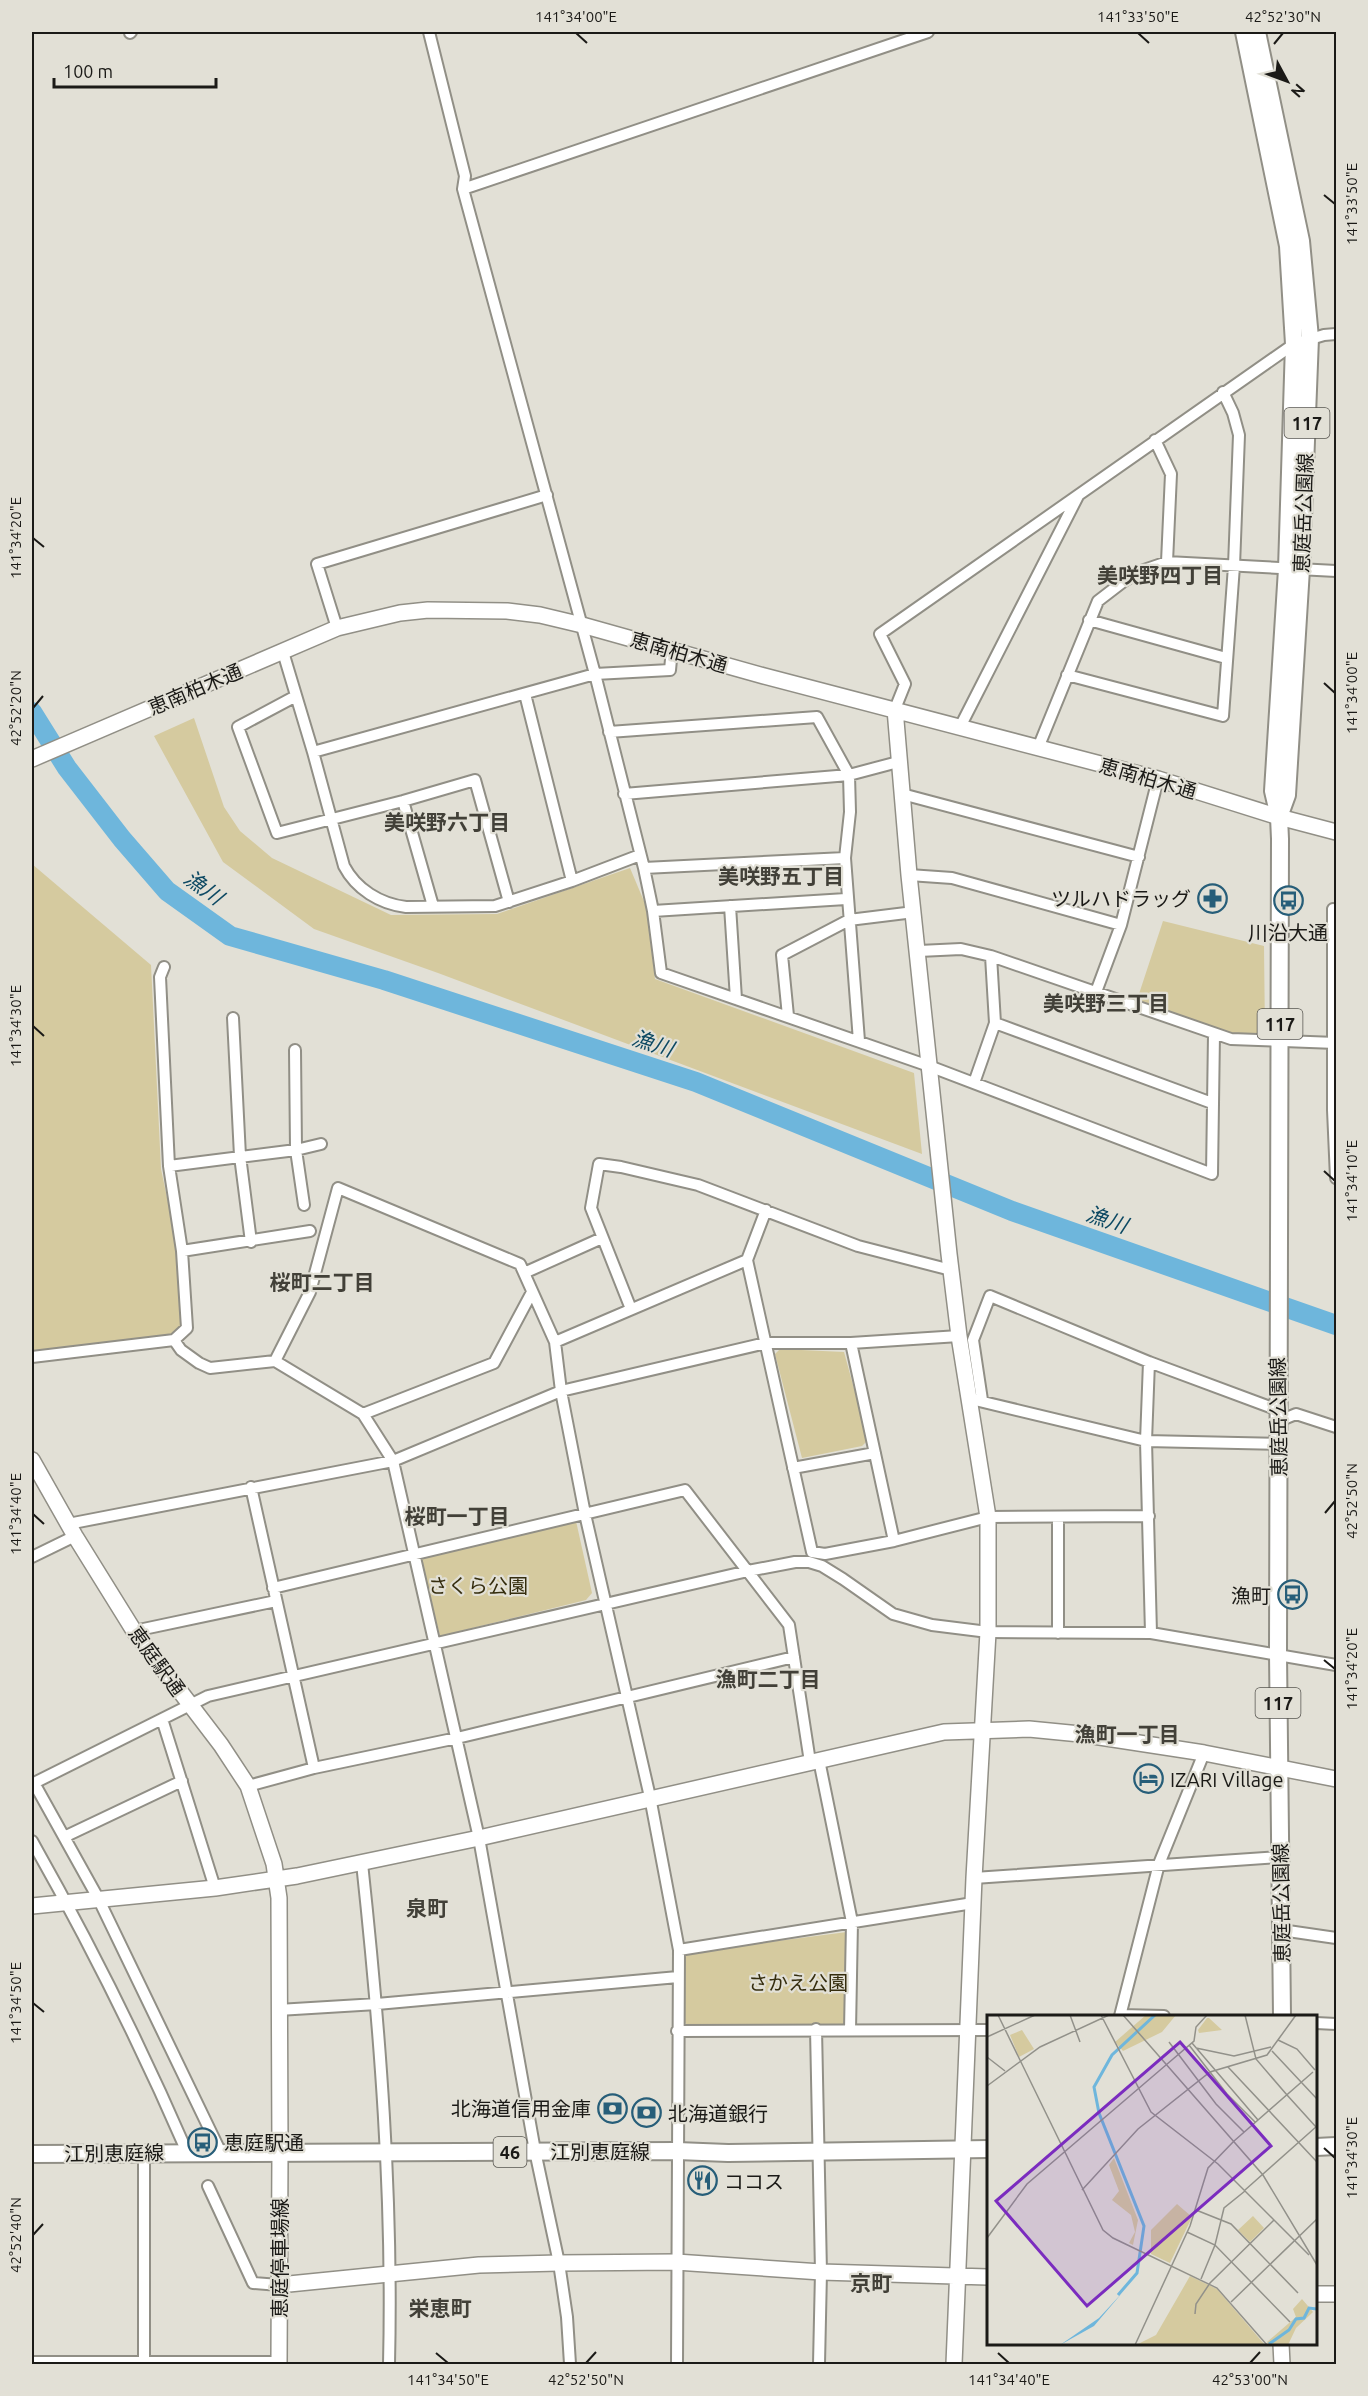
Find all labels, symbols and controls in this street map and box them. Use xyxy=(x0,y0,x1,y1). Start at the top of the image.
text: 141°34'00"E xyxy=(535,8,617,25)
text: 141°33'50"E xyxy=(1097,8,1179,25)
text: 42°52'30"N xyxy=(1245,8,1321,25)
scale bar xyxy=(54,51,216,89)
north arrow xyxy=(1257,51,1317,111)
text: 100 m xyxy=(63,61,113,81)
text: N xyxy=(1288,80,1309,101)
text: 141°33'50"E xyxy=(1343,163,1360,245)
road number: 117 xyxy=(1284,408,1330,438)
street label: 恵庭岳公園線 xyxy=(1289,453,1317,573)
text: 141°34'20"E xyxy=(7,497,24,579)
district label: 美咲野四丁目 xyxy=(1097,563,1223,587)
street label: 恵南柏木通 xyxy=(628,627,730,677)
text: 141°34'00"E xyxy=(1343,652,1360,734)
street label: 恵南柏木通 xyxy=(144,659,246,719)
text: 42°52'20"N xyxy=(7,670,24,746)
street label: 恵南柏木通 xyxy=(1097,753,1199,803)
district label: 美咲野六丁目 xyxy=(384,810,510,834)
district label: 美咲野五丁目 xyxy=(718,864,844,888)
water label: 漁川 xyxy=(180,865,230,910)
pharmacy icon: ツルハドラッグ xyxy=(1196,882,1228,914)
bus stop icon: 川沿大通 xyxy=(1272,885,1304,917)
place label: ツルハドラッグ xyxy=(1051,887,1191,910)
place label: 川沿大通 xyxy=(1248,921,1328,944)
text: 141°34'30"E xyxy=(7,985,24,1067)
district label: 美咲野三丁目 xyxy=(1043,991,1169,1015)
road number: 117 xyxy=(1258,1009,1302,1039)
water label: 漁川 xyxy=(629,1025,679,1062)
text: 141°34'10"E xyxy=(1343,1140,1360,1222)
water label: 漁川 xyxy=(1083,1201,1133,1238)
district label: 桜町二丁目 xyxy=(270,1270,375,1294)
street label: 恵庭岳公園線 xyxy=(1265,1357,1291,1477)
text: 42°52'50"N xyxy=(1343,1463,1360,1539)
text: 141°34'40"E xyxy=(7,1473,24,1555)
district label: 桜町一丁目 xyxy=(405,1504,510,1528)
park label: さくら公園 xyxy=(428,1574,528,1597)
bus stop icon: 漁町 xyxy=(1276,1579,1308,1611)
place label: 漁町 xyxy=(1231,1584,1271,1607)
street label: 恵庭駅通 xyxy=(124,1622,190,1700)
text: 141°34'20"E xyxy=(1343,1628,1360,1710)
district label: 漁町二丁目 xyxy=(716,1667,821,1691)
road number: 117 xyxy=(1256,1688,1300,1718)
district label: 漁町一丁目 xyxy=(1075,1722,1180,1746)
hotel icon: IZARI Village xyxy=(1133,1763,1165,1795)
place label: IZARI Village xyxy=(1170,1768,1284,1791)
street label: 恵庭岳公園線 xyxy=(1268,1843,1294,1963)
district label: 泉町 xyxy=(406,1896,448,1920)
text: 141°34'50"E xyxy=(7,1962,24,2044)
park label: さかえ公園 xyxy=(748,1971,848,1994)
inset map xyxy=(987,2015,1317,2345)
bank icon: 北海道信用金庫 xyxy=(596,2092,628,2124)
place label: 北海道信用金庫 xyxy=(451,2097,591,2120)
bank icon: 北海道銀行 xyxy=(631,2097,663,2129)
place label: 北海道銀行 xyxy=(668,2102,768,2125)
text: 141°34'30"E xyxy=(1343,2117,1360,2199)
bus stop icon: 恵庭駅通 xyxy=(187,2126,219,2158)
place label: 恵庭駅通 xyxy=(224,2131,304,2154)
road number: 46 xyxy=(494,2137,526,2167)
street label: 江別恵庭線 xyxy=(550,2140,650,2163)
street label: 江別恵庭線 xyxy=(64,2141,164,2165)
restaurant icon: ココス xyxy=(687,2165,719,2197)
place label: ココス xyxy=(724,2170,784,2193)
text: 42°52'40"N xyxy=(7,2197,24,2273)
street label: 恵庭停車場線 xyxy=(268,2198,291,2318)
district label: 京町 xyxy=(850,2271,892,2295)
district label: 栄恵町 xyxy=(409,2296,472,2320)
text: 141°34'50"E xyxy=(407,2371,489,2388)
text: 42°52'50"N xyxy=(548,2371,624,2388)
text: 141°34'40"E xyxy=(968,2371,1050,2388)
text: 42°53'00"N xyxy=(1212,2371,1288,2388)

